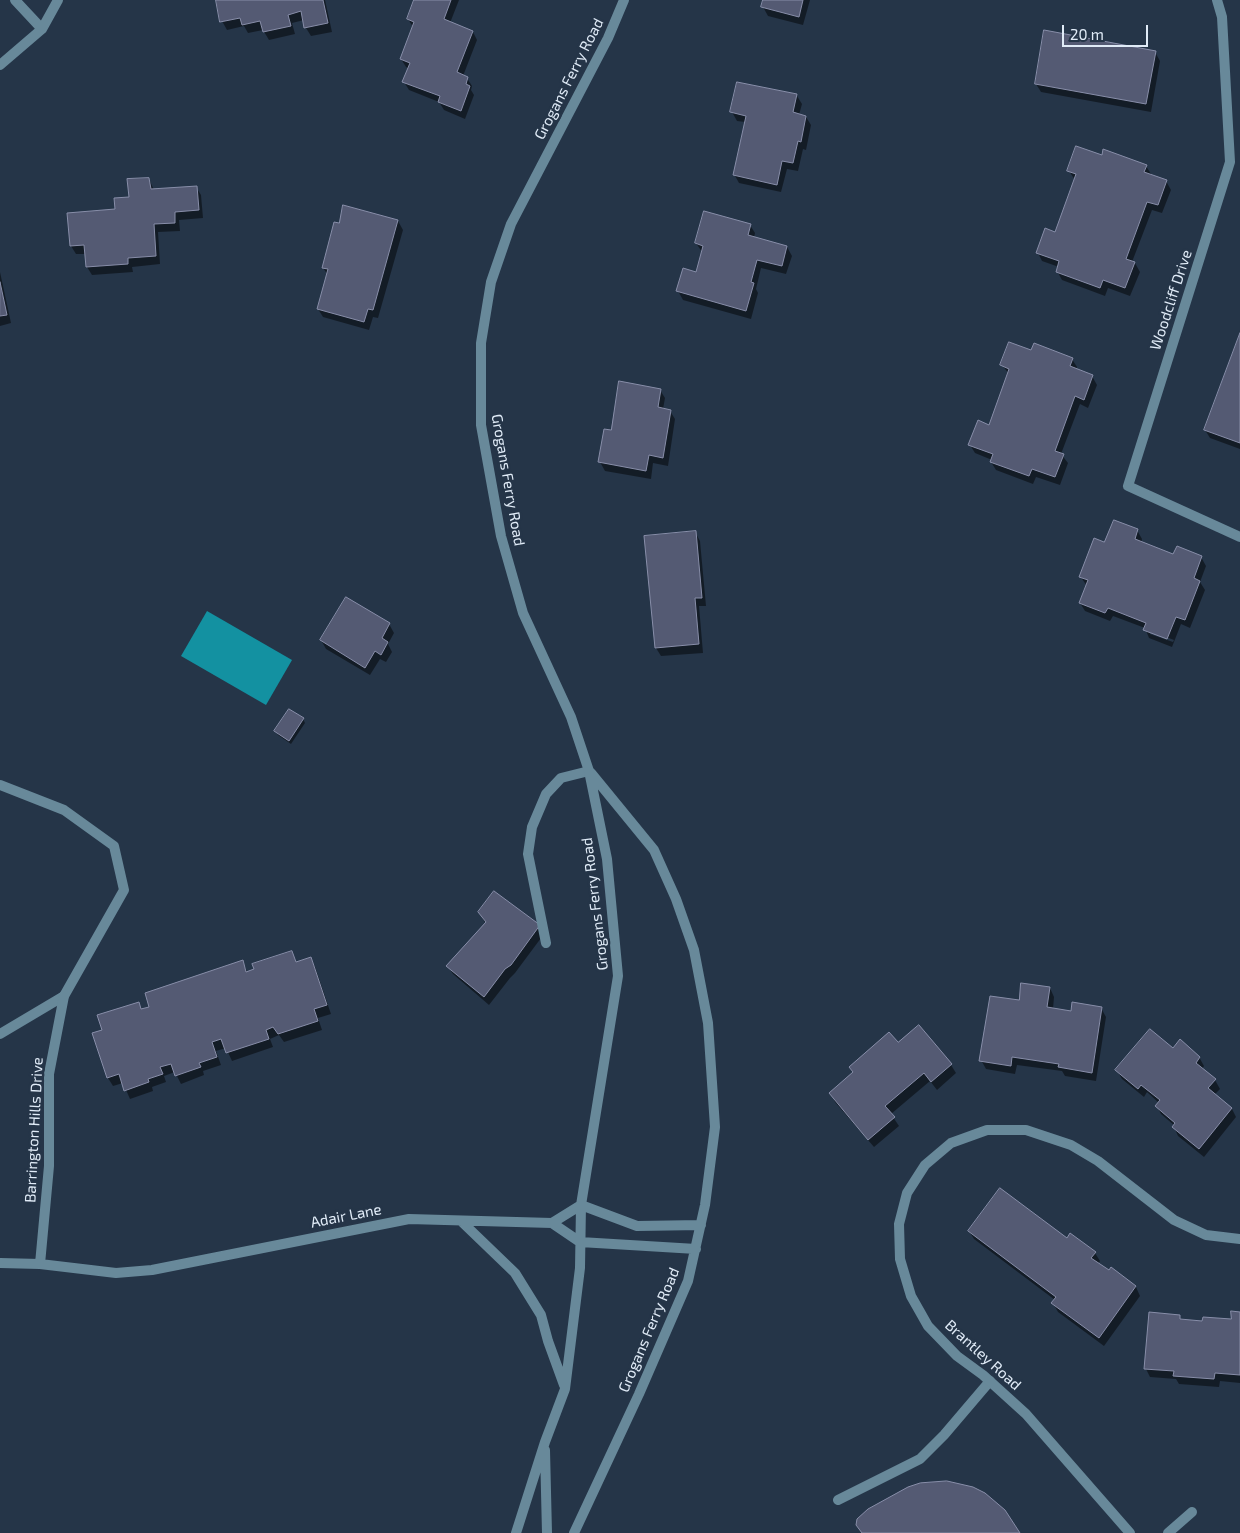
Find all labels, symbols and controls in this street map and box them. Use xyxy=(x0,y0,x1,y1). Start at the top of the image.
street label: Grogans Ferry Road xyxy=(531,15,607,143)
scale bar xyxy=(1065,15,1151,47)
text: 20 m xyxy=(1070,25,1104,43)
street label: Woodcliff Drive xyxy=(1146,247,1196,353)
street label: Grogans Ferry Road xyxy=(488,413,528,547)
street label: Grogans Ferry Road xyxy=(578,837,612,971)
street label: Barrington Hills Drive xyxy=(21,1057,47,1203)
street label: Adair Lane xyxy=(309,1200,383,1232)
street label: Grogans Ferry Road xyxy=(615,1265,683,1395)
street label: Brantley Road xyxy=(941,1316,1025,1394)

